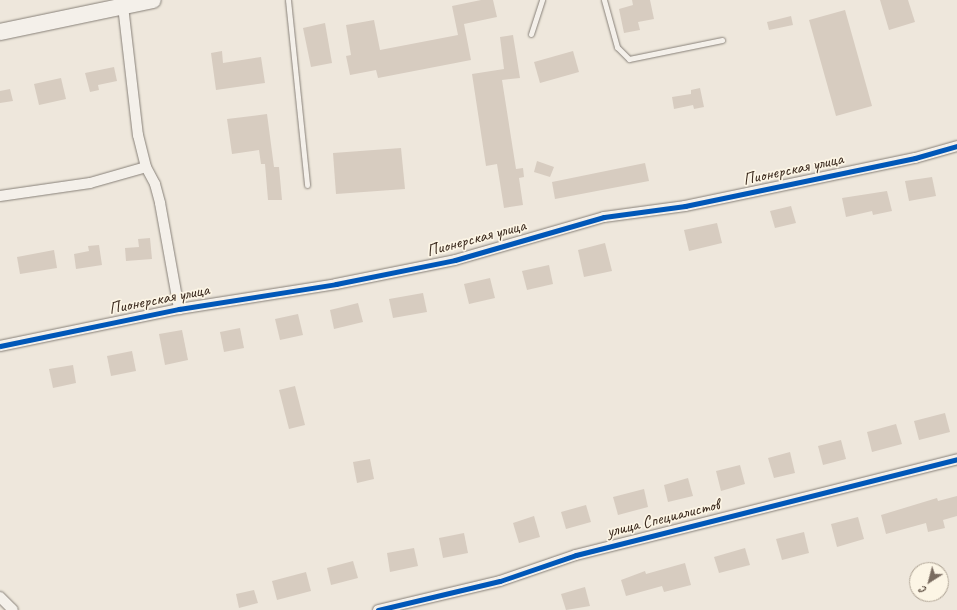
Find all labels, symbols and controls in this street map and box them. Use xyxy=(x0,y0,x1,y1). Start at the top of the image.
street label: Пионерская улица xyxy=(740,148,846,190)
street label: Пионерская улица xyxy=(423,215,529,261)
street label: Пионерская улица xyxy=(106,279,212,319)
street label: улица Специалистов xyxy=(604,494,722,542)
north arrow xyxy=(909,562,949,602)
text: С xyxy=(916,584,929,598)

